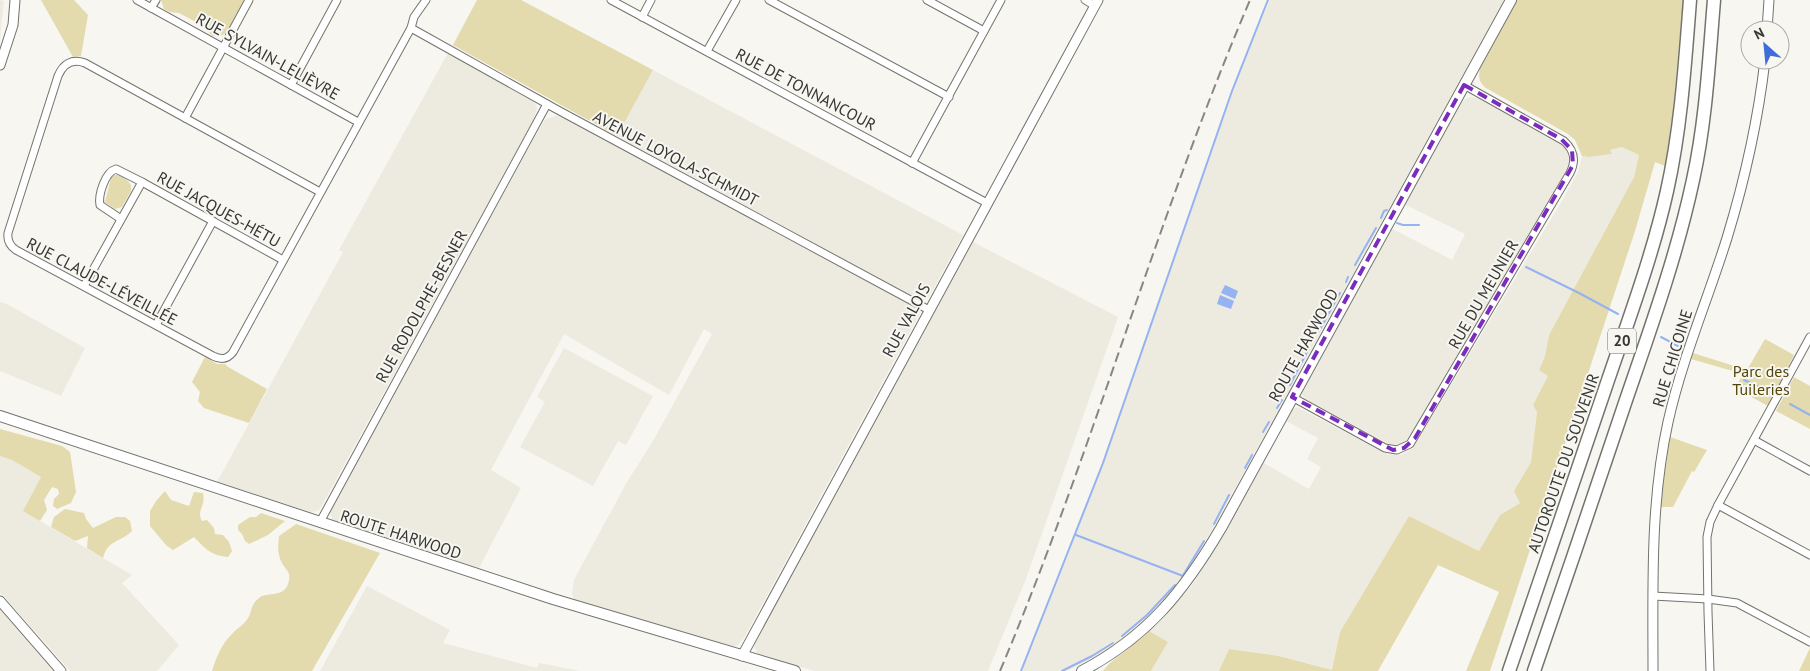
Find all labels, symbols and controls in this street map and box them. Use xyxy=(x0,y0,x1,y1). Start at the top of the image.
street label: RUE SYLVAIN-LELIÈVRE xyxy=(193,8,343,104)
north arrow xyxy=(1740,20,1790,70)
text: N xyxy=(1751,23,1767,44)
street label: RUE DE TONNANCOUR xyxy=(732,44,880,134)
street label: AVENUE LOYOLA-SCHMIDT xyxy=(590,106,762,210)
street label: RUE JACQUES-HÉTU xyxy=(154,167,284,251)
street label: RUE RODOLPHE-BESNER xyxy=(371,226,471,386)
street label: RUE CLAUDE-LÉVEILLÉE xyxy=(23,233,181,329)
street label: RUE DU MEUNIER xyxy=(1444,236,1522,352)
street label: RUE VALOIS xyxy=(878,280,934,360)
street label: ROUTE HARWOOD xyxy=(1264,285,1342,405)
street label: RUE CHICOINE xyxy=(1648,307,1696,409)
road number: 20 xyxy=(1608,328,1636,354)
park label: Parc des Tuileries xyxy=(1732,361,1790,399)
street label: AUTOROUTE DU SOUVENIR xyxy=(1523,371,1603,555)
street label: ROUTE HARWOOD xyxy=(338,505,464,563)

